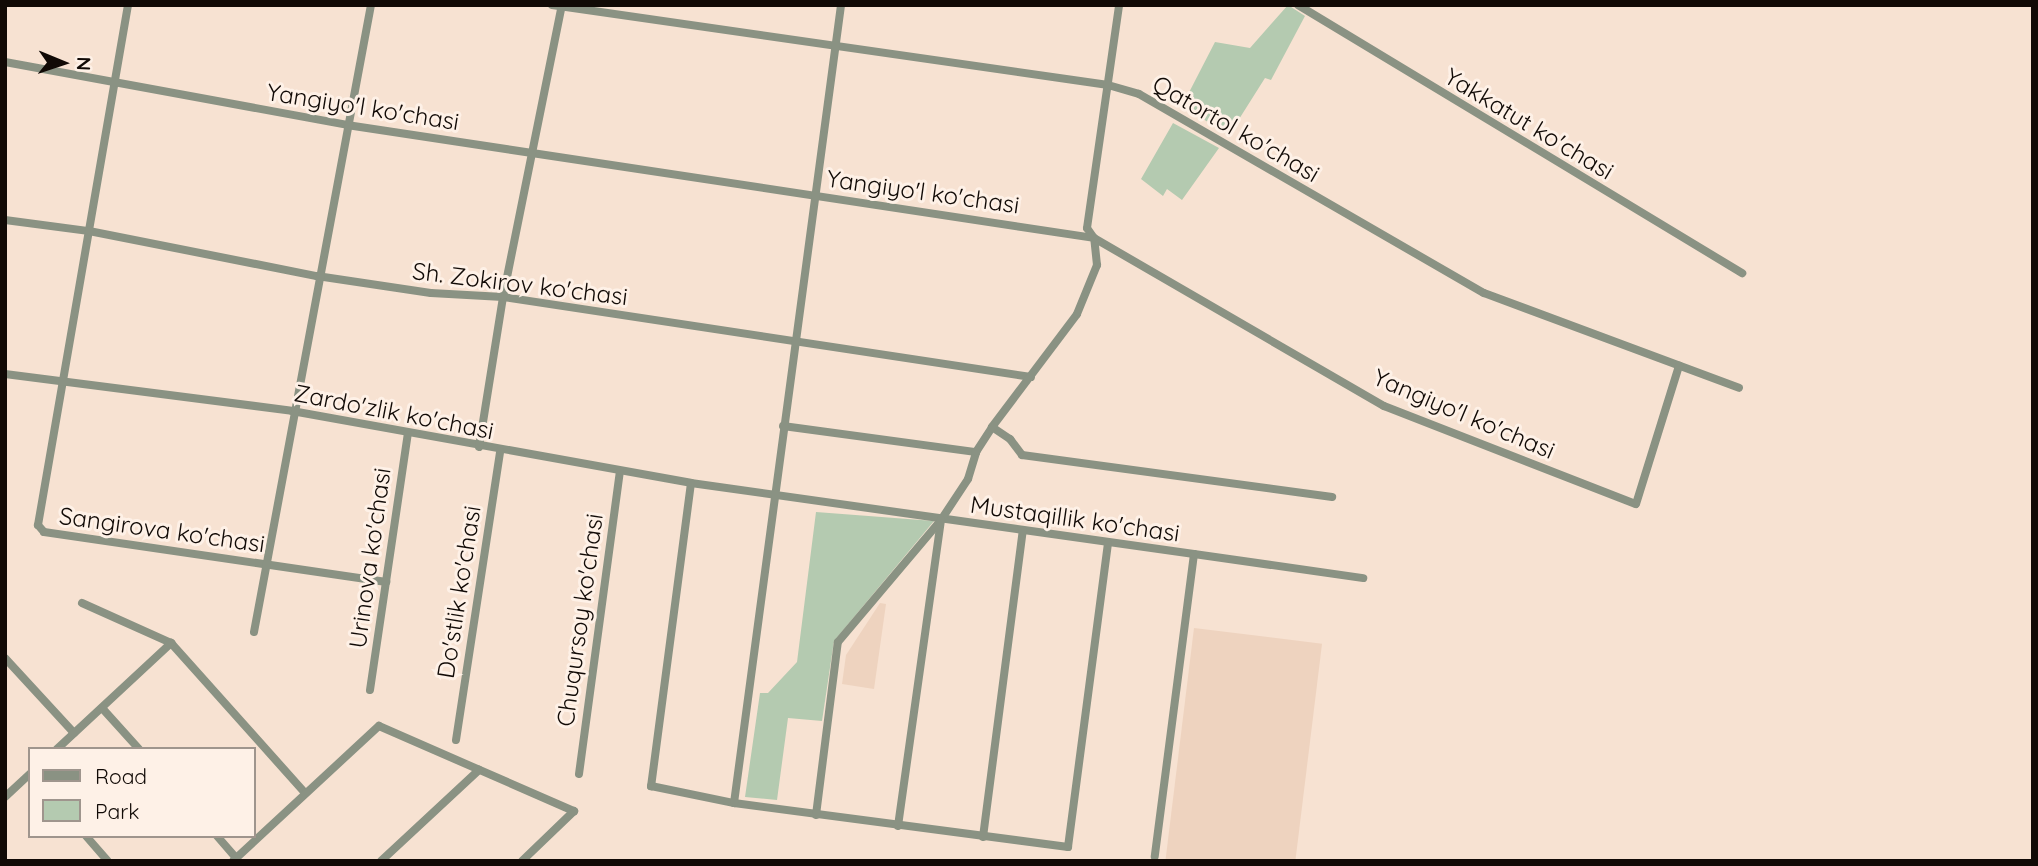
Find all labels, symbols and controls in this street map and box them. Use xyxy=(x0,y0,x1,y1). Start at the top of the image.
north arrow xyxy=(28,28,98,98)
text: N xyxy=(72,56,96,71)
street label: Yakkatut ko'chasi xyxy=(1439,62,1619,186)
street label: Qatortol ko'chasi xyxy=(1147,70,1325,188)
street label: Yangiyo'l ko'chasi xyxy=(265,78,461,136)
street label: Yangiyo'l ko'chasi xyxy=(825,164,1021,220)
street label: Sh. Zokirov ko'chasi xyxy=(411,257,629,311)
street label: Yangiyo'l ko'chasi xyxy=(1369,363,1559,465)
street label: Zardo'zlik ko'chasi xyxy=(292,379,496,445)
street label: Urinova ko'chasi xyxy=(343,466,397,650)
street label: Mustaqillik ko'chasi xyxy=(968,490,1182,548)
street label: Sangirova ko'chasi xyxy=(57,501,267,559)
street label: Do'stlik ko'chasi xyxy=(431,504,487,680)
street label: Chuqursoy ko'chasi xyxy=(551,512,609,728)
legend xyxy=(28,747,256,838)
text: Road xyxy=(95,763,147,789)
text: Park xyxy=(95,798,139,824)

